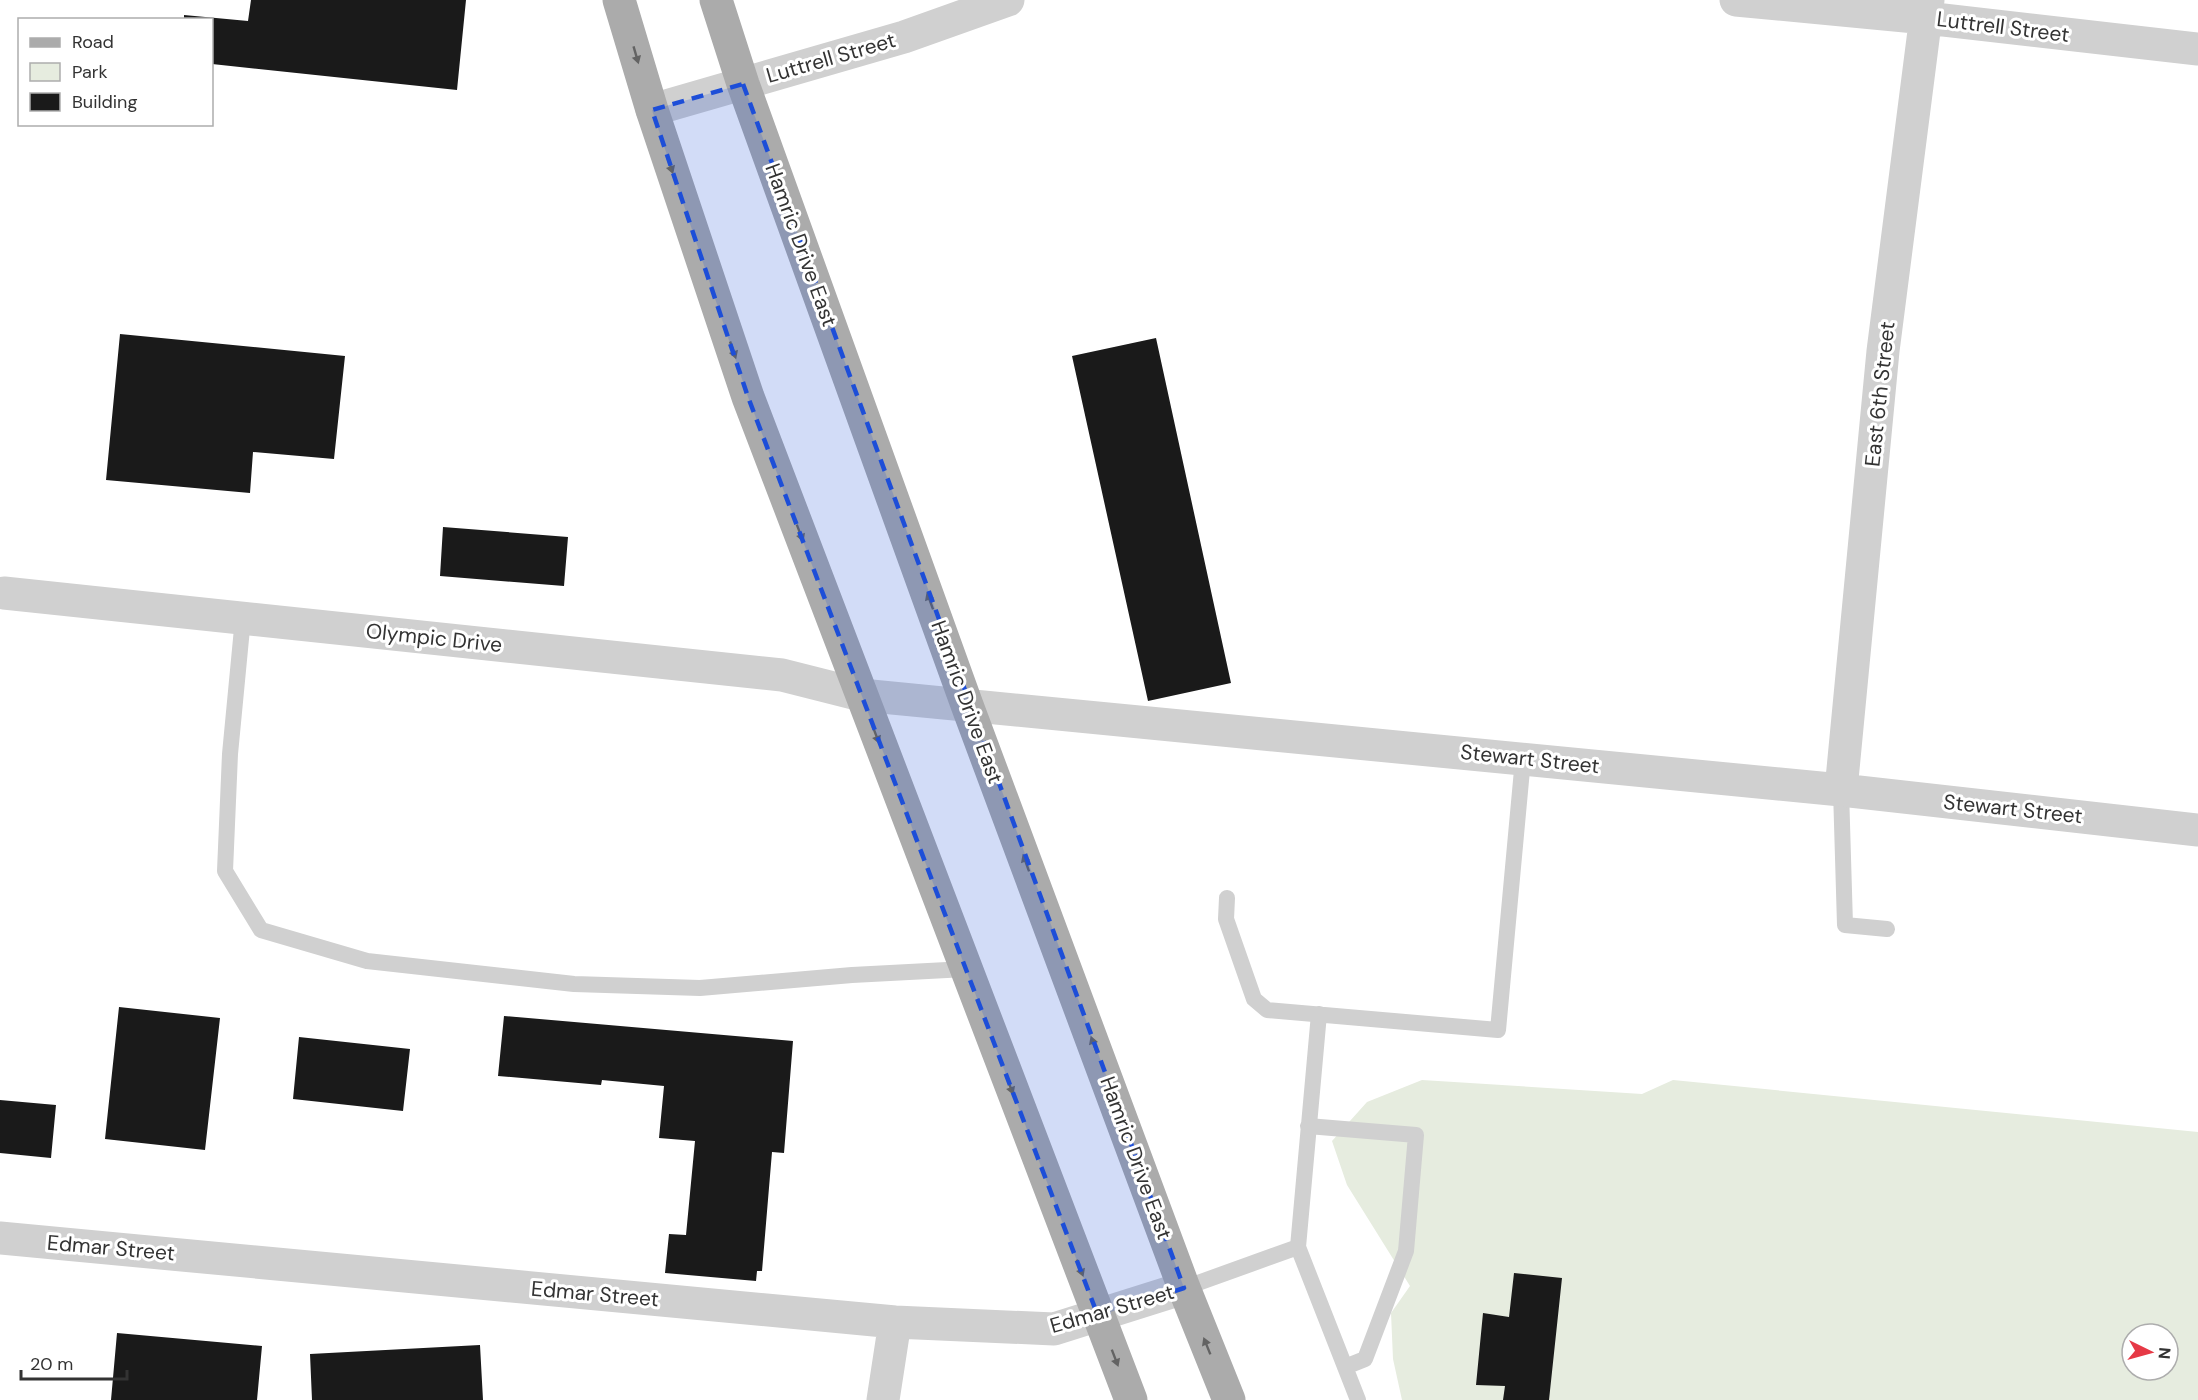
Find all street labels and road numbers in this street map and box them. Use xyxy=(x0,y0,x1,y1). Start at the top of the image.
street label: Luttrell Street xyxy=(1935,5,2071,49)
street label: Luttrell Street xyxy=(763,26,899,90)
street label: Hamric Drive East xyxy=(758,160,844,330)
street label: East 6th Street xyxy=(1858,320,1902,468)
street label: Olympic Drive xyxy=(364,617,504,659)
street label: Hamric Drive East xyxy=(924,617,1010,787)
street label: Stewart Street xyxy=(1459,738,1601,780)
street label: Stewart Street xyxy=(1942,788,2084,830)
street label: Hamric Drive East xyxy=(1093,1073,1179,1243)
street label: Edmar Street xyxy=(46,1228,176,1268)
street label: Edmar Street xyxy=(530,1274,660,1314)
street label: Edmar Street xyxy=(1047,1278,1177,1340)

